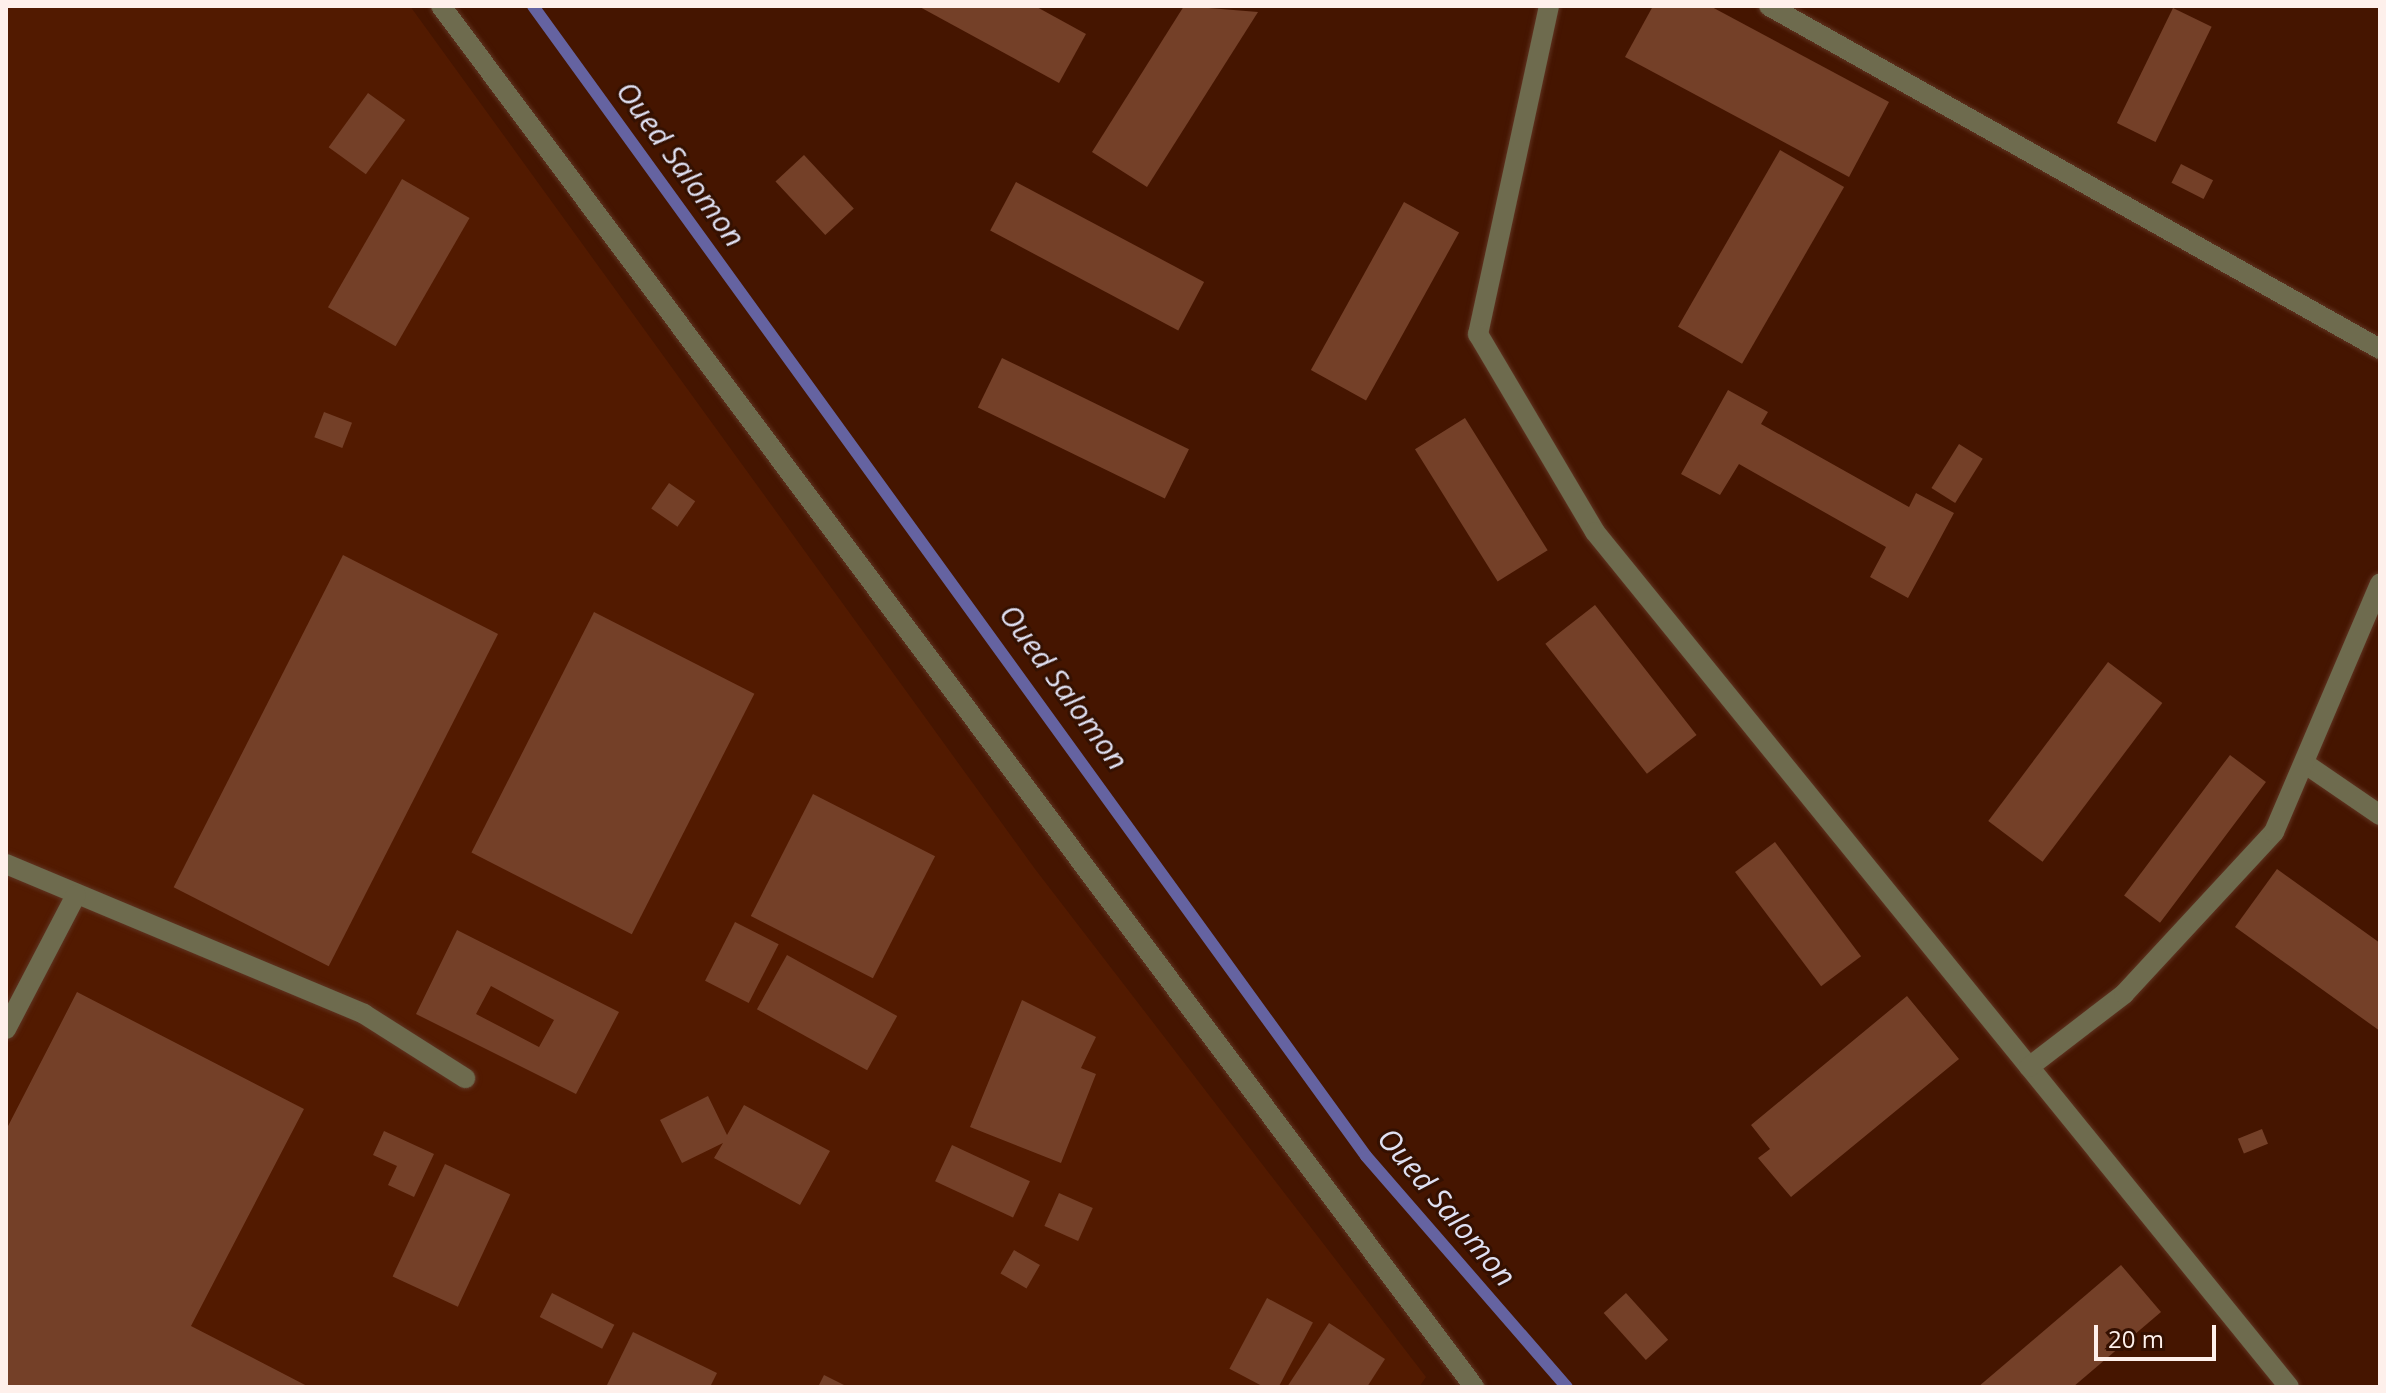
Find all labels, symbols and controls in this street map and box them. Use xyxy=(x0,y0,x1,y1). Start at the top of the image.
water label: Oued Salomon xyxy=(609,74,753,254)
water label: Oued Salomon xyxy=(992,597,1136,777)
water label: Oued Salomon xyxy=(1370,1120,1524,1294)
scale bar xyxy=(2098,1309,2220,1359)
text: 20 m xyxy=(2108,1322,2164,1355)

